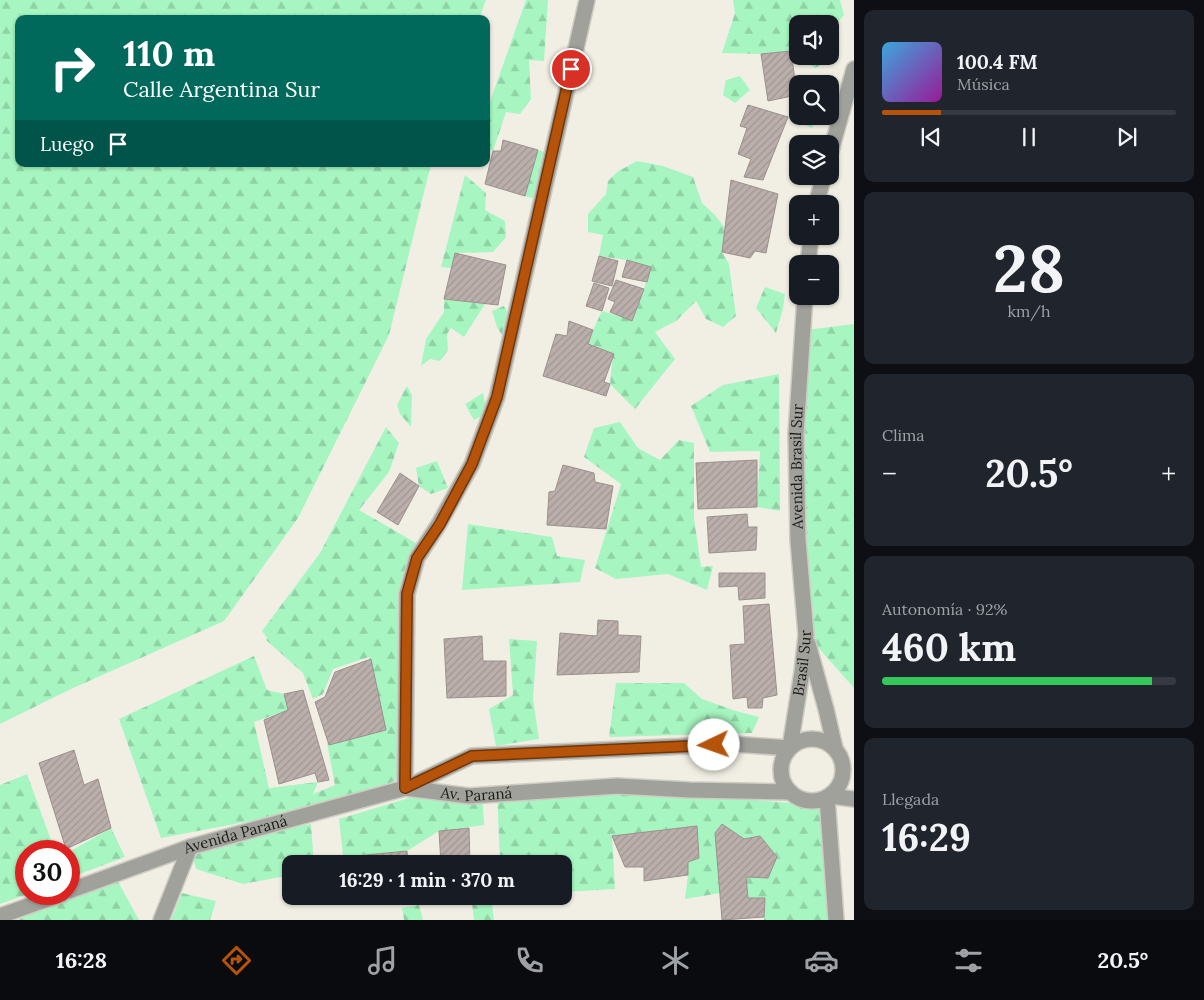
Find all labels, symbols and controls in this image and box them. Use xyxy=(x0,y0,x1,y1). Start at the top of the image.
map controls xyxy=(789,15,839,305)
button: sound xyxy=(789,15,839,65)
text: 110 m xyxy=(123,31,215,76)
icon: right xyxy=(40,35,105,100)
pin xyxy=(550,48,592,90)
text: 100.4 FM xyxy=(957,50,1038,74)
icon: arrive xyxy=(557,55,585,83)
text: Música xyxy=(957,74,1010,94)
text: Calle Argentina Sur xyxy=(123,75,320,103)
button: search xyxy=(789,75,839,125)
icon: previous xyxy=(917,123,945,151)
icon: pause xyxy=(1015,123,1043,151)
icon: next xyxy=(1113,123,1141,151)
icon: arrive xyxy=(104,130,132,158)
text: Luego xyxy=(40,132,94,156)
button: layers xyxy=(789,135,839,185)
button: + xyxy=(789,195,839,245)
text: 28 xyxy=(993,227,1065,310)
button: − xyxy=(789,255,839,305)
text: km/h xyxy=(1007,301,1051,321)
street label: Avenida Brasil Sur xyxy=(786,403,807,530)
text: Clima xyxy=(882,425,925,445)
text: 20.5° xyxy=(985,449,1073,497)
text: − xyxy=(882,456,897,492)
text: + xyxy=(1161,456,1176,492)
text: Autonomía · 92% xyxy=(882,599,1007,619)
text: 460 km xyxy=(882,623,1016,671)
street label: Brasil Sur xyxy=(788,629,815,697)
position arrow xyxy=(687,718,739,770)
street label: Av. Paraná xyxy=(439,782,513,805)
text: Llegada xyxy=(882,789,939,809)
street label: Avenida Paraná xyxy=(180,811,290,858)
text: 16:29 xyxy=(882,813,971,861)
speed limit sign: 30 xyxy=(15,840,80,905)
text: 16:29 · 1 min · 370 m xyxy=(339,868,515,892)
icon: directions xyxy=(219,943,254,978)
icon: music xyxy=(365,943,400,978)
icon: phone xyxy=(512,943,547,978)
icon: climate xyxy=(658,943,693,978)
icon: car xyxy=(804,943,839,978)
icon: filters xyxy=(951,943,986,978)
text: 16:28 xyxy=(56,946,107,974)
text: 20.5° xyxy=(1097,946,1148,974)

